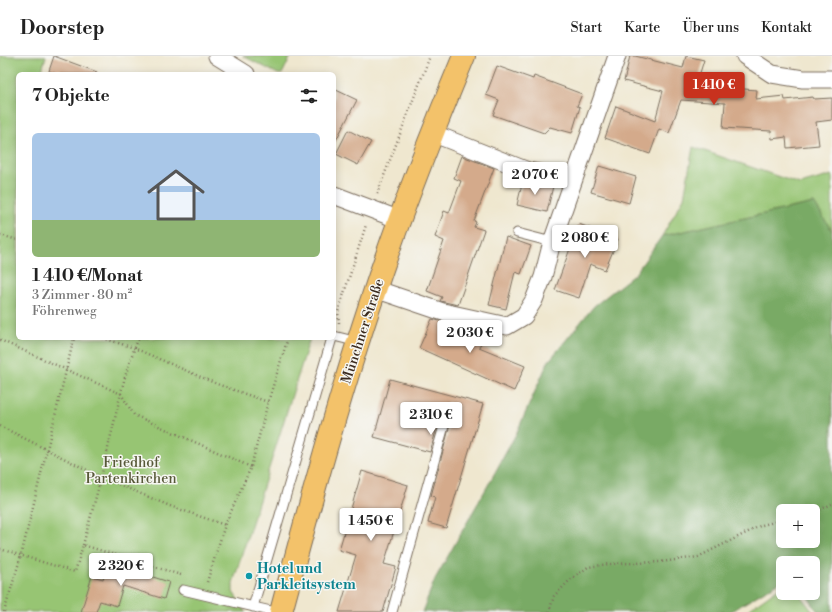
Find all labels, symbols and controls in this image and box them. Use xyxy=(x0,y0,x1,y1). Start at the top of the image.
text: Doorstep xyxy=(20,16,105,40)
text: Start xyxy=(570,19,602,37)
text: Karte xyxy=(624,19,660,37)
text: Über uns xyxy=(682,19,739,37)
text: Kontakt xyxy=(761,19,812,37)
pin: 1 410 € xyxy=(677,72,751,106)
text: 1 410 € xyxy=(693,77,735,93)
text: 7 Objekte xyxy=(32,85,110,107)
icon: filters xyxy=(298,85,320,107)
icon: home xyxy=(140,159,212,231)
pin: 2 070 € xyxy=(498,162,572,196)
text: 2 070 € xyxy=(512,167,558,183)
pin: 2 080 € xyxy=(548,225,622,259)
text: 2 080 € xyxy=(561,230,609,246)
text: 1 410 €/Monat xyxy=(32,265,142,287)
street label: Münchner Straße xyxy=(337,277,388,386)
text: 3 Zimmer · 80 m² xyxy=(32,287,132,303)
text: Föhrenweg xyxy=(32,303,97,319)
pin: 2 030 € xyxy=(433,320,507,354)
text: 2 030 € xyxy=(446,325,494,341)
pin: 2 310 € xyxy=(394,402,468,436)
text: 2 310 € xyxy=(409,407,453,423)
park label: Friedhof Partenkirchen xyxy=(85,454,177,488)
map controls xyxy=(776,504,820,600)
button: + xyxy=(776,504,820,548)
pin: 1 450 € xyxy=(334,508,408,542)
text: 1 450 € xyxy=(348,513,394,529)
pin: 2 320 € xyxy=(84,553,158,587)
button: − xyxy=(776,556,820,600)
text: 2 320 € xyxy=(98,558,144,574)
place label: Hotel und Parkleitsystem xyxy=(257,560,356,594)
marker: Hotel und Parkleitsystem xyxy=(244,571,254,581)

